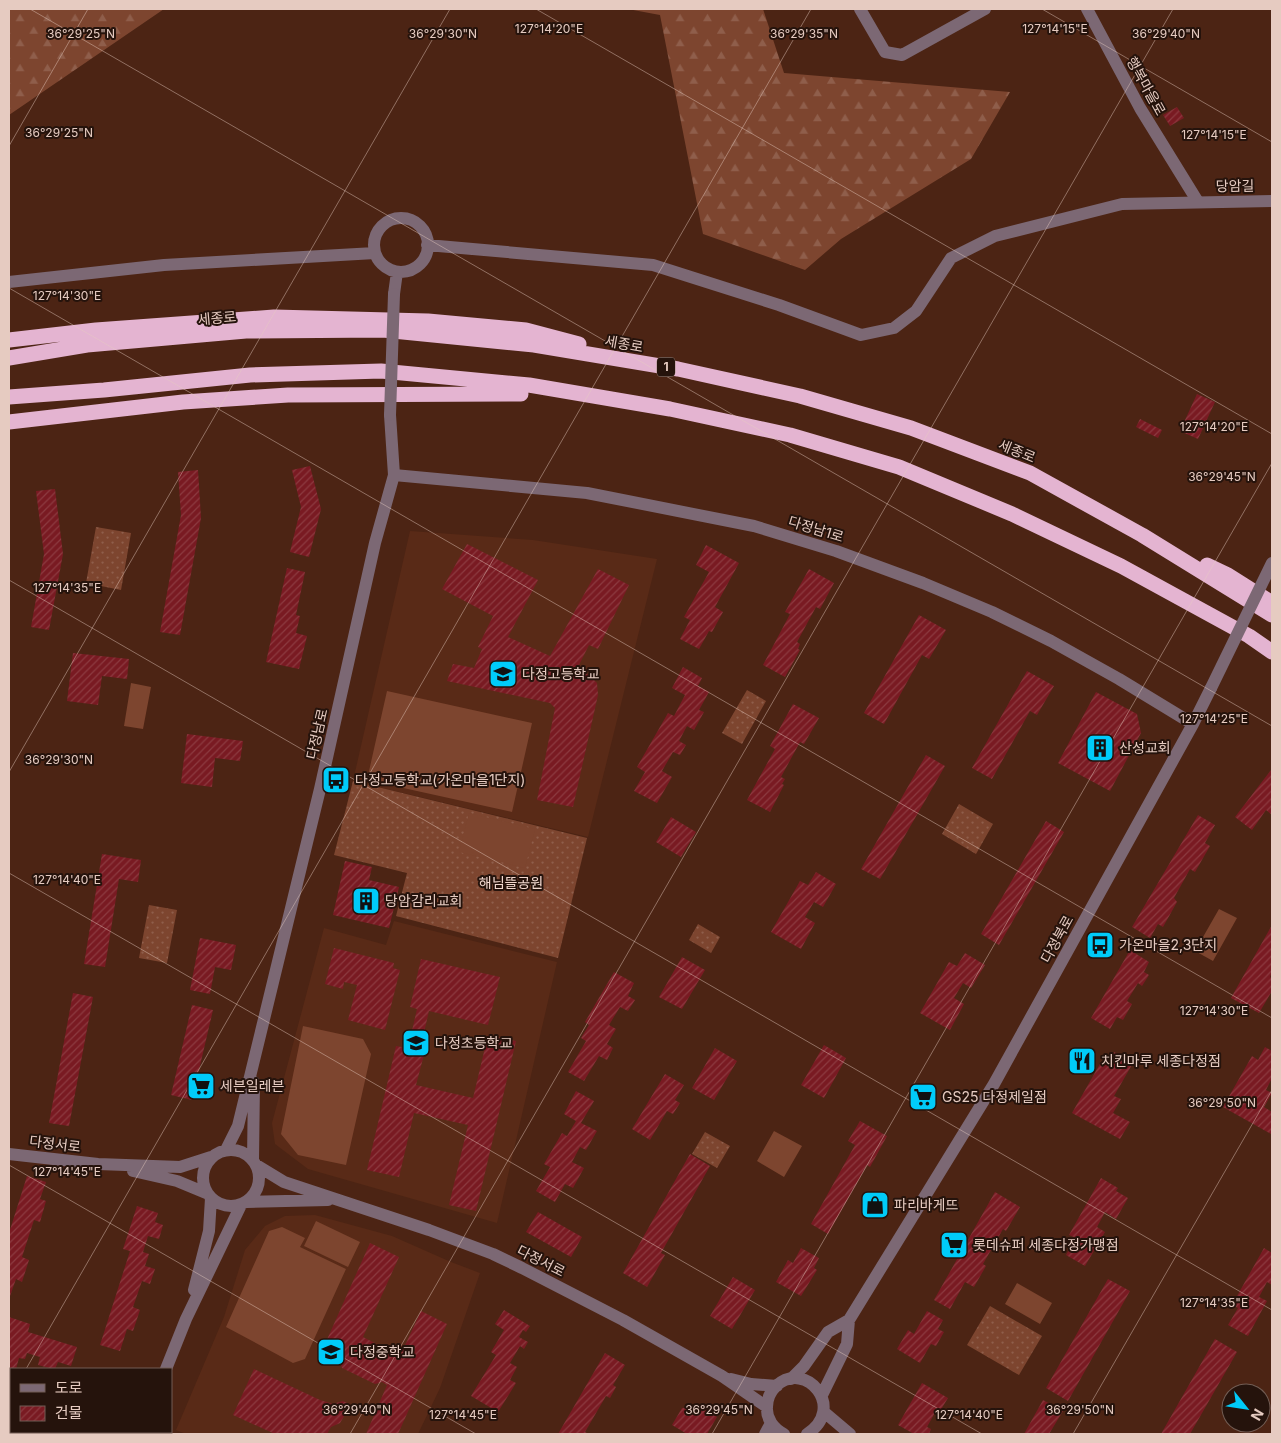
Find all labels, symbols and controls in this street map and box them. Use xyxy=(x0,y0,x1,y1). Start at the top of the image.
text: 127°14'20"E xyxy=(515,21,583,36)
text: 127°14'15"E xyxy=(1022,21,1088,36)
text: 36°29'25"N xyxy=(47,26,115,41)
text: 36°29'30"N xyxy=(409,26,477,41)
text: 36°29'35"N xyxy=(770,26,838,41)
text: 36°29'40"N xyxy=(1132,26,1200,41)
street label: 행복마을로 xyxy=(1123,53,1170,118)
text: 36°29'25"N xyxy=(25,125,93,140)
text: 127°14'15"E xyxy=(1181,127,1247,142)
street label: 당암길 xyxy=(1216,177,1254,194)
text: 127°14'30"E xyxy=(33,288,101,303)
street label: 세종로 xyxy=(197,307,237,328)
street label: 세종로 xyxy=(604,332,645,355)
road number: 1 xyxy=(657,358,675,377)
text: 127°14'20"E xyxy=(1180,419,1248,434)
street label: 세종로 xyxy=(996,435,1038,466)
text: 36°29'45"N xyxy=(1188,469,1256,484)
street label: 다정남1로 xyxy=(786,512,846,545)
text: 127°14'35"E xyxy=(33,580,101,595)
school or university icon: 다정고등학교 xyxy=(488,659,518,689)
place label: 다정고등학교 xyxy=(522,665,599,682)
street label: 다정남로 xyxy=(302,707,331,761)
text: 127°14'25"E xyxy=(1180,711,1248,726)
building icon: 산성교회 xyxy=(1085,733,1115,763)
place label: 산성교회 xyxy=(1119,739,1171,756)
text: 36°29'30"N xyxy=(25,752,93,767)
bus stop icon: 다정고등학교(가온마을1단지) xyxy=(321,765,351,795)
place label: 다정고등학교(가온마을1단지) xyxy=(355,771,525,788)
text: 127°14'40"E xyxy=(33,872,101,887)
park label: 해님뜰공원 xyxy=(479,874,543,891)
building icon: 당암감리교회 xyxy=(351,886,381,916)
place label: 당암감리교회 xyxy=(385,892,462,909)
street label: 다정북로 xyxy=(1037,912,1077,965)
bus stop icon: 가온마을2,3단지 xyxy=(1085,930,1115,960)
place label: 가온마을2,3단지 xyxy=(1119,936,1217,953)
text: 127°14'30"E xyxy=(1180,1003,1248,1018)
school or university icon: 다정초등학교 xyxy=(401,1028,431,1058)
place label: 다정초등학교 xyxy=(435,1034,512,1051)
restaurant icon: 치킨마루 세종다정점 xyxy=(1067,1046,1097,1076)
place label: 치킨마루 세종다정점 xyxy=(1101,1052,1221,1069)
supermarket icon: 세븐일레븐 xyxy=(186,1071,216,1101)
place label: 세븐일레븐 xyxy=(220,1077,285,1094)
supermarket icon: GS25 다정제일점 xyxy=(908,1082,938,1112)
place label: GS25 다정제일점 xyxy=(942,1088,1047,1105)
text: 36°29'50"N xyxy=(1188,1095,1256,1110)
street label: 다정서로 xyxy=(28,1132,82,1155)
text: 127°14'45"E xyxy=(33,1164,101,1179)
shop icon: 파리바게뜨 xyxy=(860,1190,890,1220)
place label: 파리바게뜨 xyxy=(894,1196,959,1213)
supermarket icon: 롯데슈퍼 세종다정가맹점 xyxy=(939,1230,969,1260)
place label: 롯데슈퍼 세종다정가맹점 xyxy=(973,1236,1119,1253)
street label: 다정서로 xyxy=(514,1241,568,1280)
text: 127°14'35"E xyxy=(1180,1295,1248,1310)
school or university icon: 다정중학교 xyxy=(316,1337,346,1367)
place label: 다정중학교 xyxy=(350,1343,415,1360)
legend xyxy=(10,1368,172,1433)
text: 도로 xyxy=(55,1378,83,1397)
north arrow xyxy=(1221,1383,1271,1433)
text: 36°29'40"N xyxy=(323,1402,391,1417)
text: 36°29'45"N xyxy=(685,1402,753,1417)
text: 36°29'50"N xyxy=(1046,1402,1114,1417)
text: 건물 xyxy=(55,1403,83,1422)
text: N xyxy=(1248,1406,1268,1424)
text: 127°14'45"E xyxy=(429,1407,497,1422)
text: 127°14'40"E xyxy=(935,1407,1003,1422)

